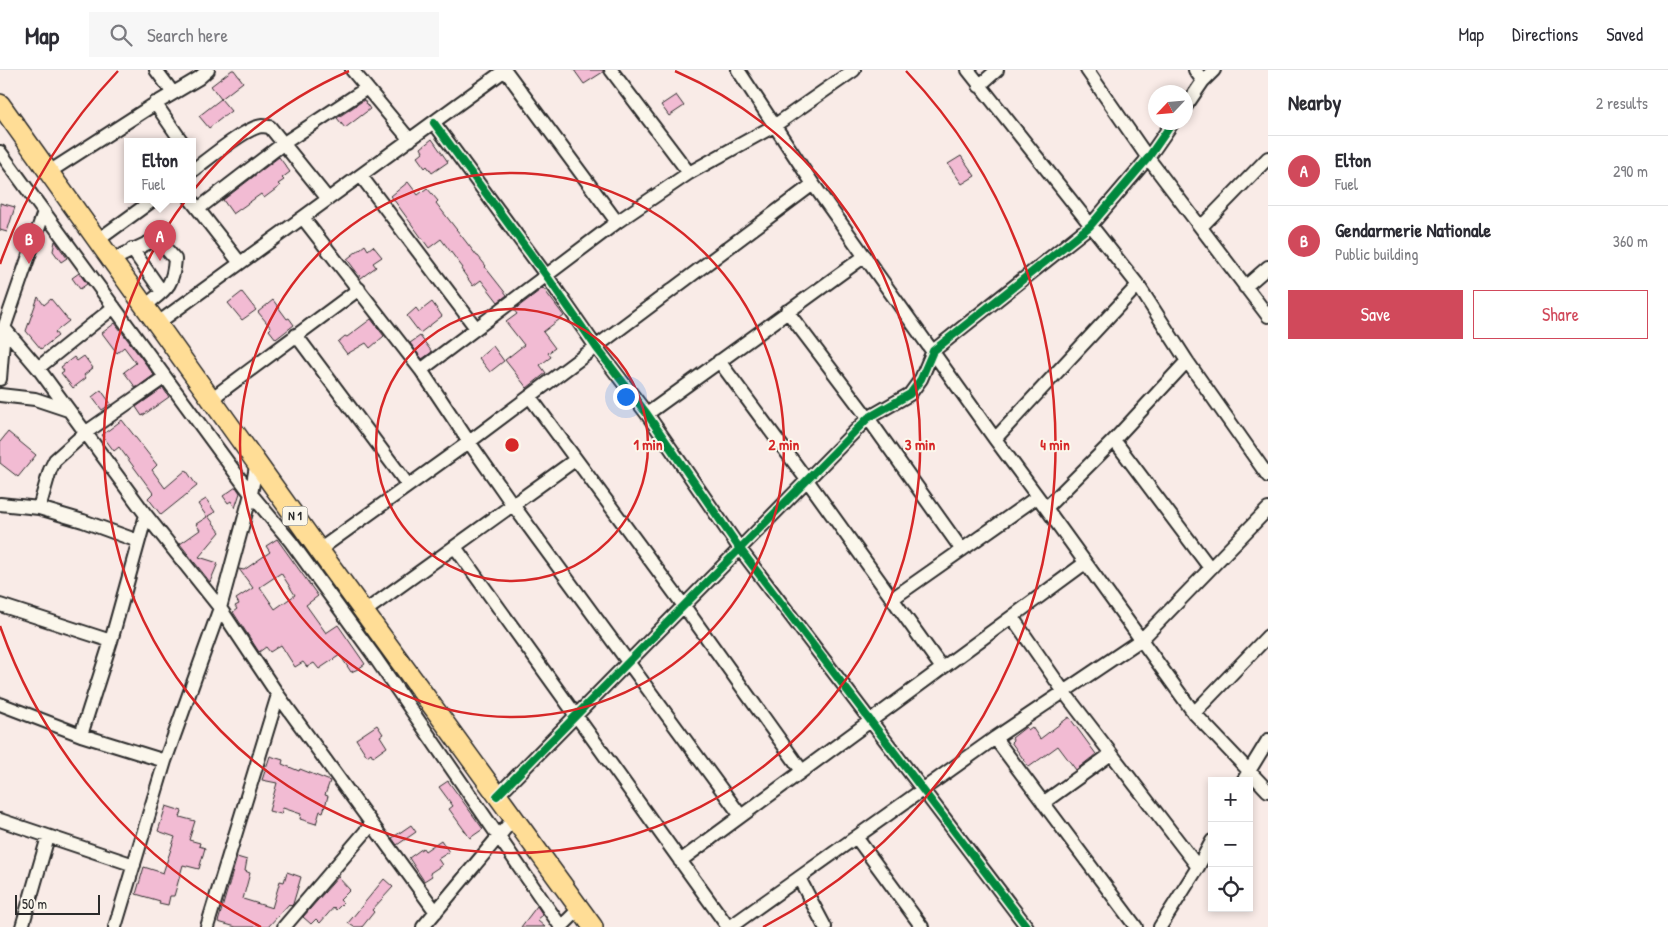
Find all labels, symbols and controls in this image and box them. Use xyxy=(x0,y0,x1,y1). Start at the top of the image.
search box xyxy=(89,12,439,57)
text: Map xyxy=(25,19,59,51)
icon: search xyxy=(107,21,135,49)
text: Search here xyxy=(147,22,228,48)
text: Map xyxy=(1459,22,1484,47)
text: Directions xyxy=(1512,22,1578,47)
text: Saved xyxy=(1606,22,1643,47)
north arrow xyxy=(1148,85,1193,130)
text: Nearby xyxy=(1288,88,1341,117)
text: 2 results xyxy=(1596,92,1648,114)
popup xyxy=(124,138,196,203)
text: Elton xyxy=(142,147,178,173)
text: Elton xyxy=(1335,147,1371,173)
text: A xyxy=(1300,160,1308,182)
text: 290 m xyxy=(1613,160,1648,182)
text: Fuel xyxy=(142,173,165,195)
text: Fuel xyxy=(1335,173,1358,195)
text: Gendarmerie Nationale xyxy=(1335,217,1491,243)
pin: A xyxy=(144,220,176,261)
pin: B xyxy=(13,223,45,264)
text: B xyxy=(1300,230,1308,252)
text: 360 m xyxy=(1613,230,1648,252)
text: Public building xyxy=(1335,243,1418,265)
button: Save xyxy=(1288,290,1463,339)
button: Share xyxy=(1473,290,1648,339)
your location xyxy=(613,384,639,410)
text: 1 min xyxy=(633,434,663,455)
text: 2 min xyxy=(769,434,800,455)
text: 3 min xyxy=(905,434,935,455)
text: 4 min xyxy=(1040,434,1070,455)
centre of rings xyxy=(503,436,521,454)
road number: N 1 xyxy=(282,506,308,526)
map controls xyxy=(1208,777,1253,912)
button: + xyxy=(1208,777,1253,822)
button: − xyxy=(1208,822,1253,867)
button: locate xyxy=(1208,867,1253,912)
scale bar xyxy=(15,892,100,915)
text: 50 m xyxy=(22,894,47,913)

